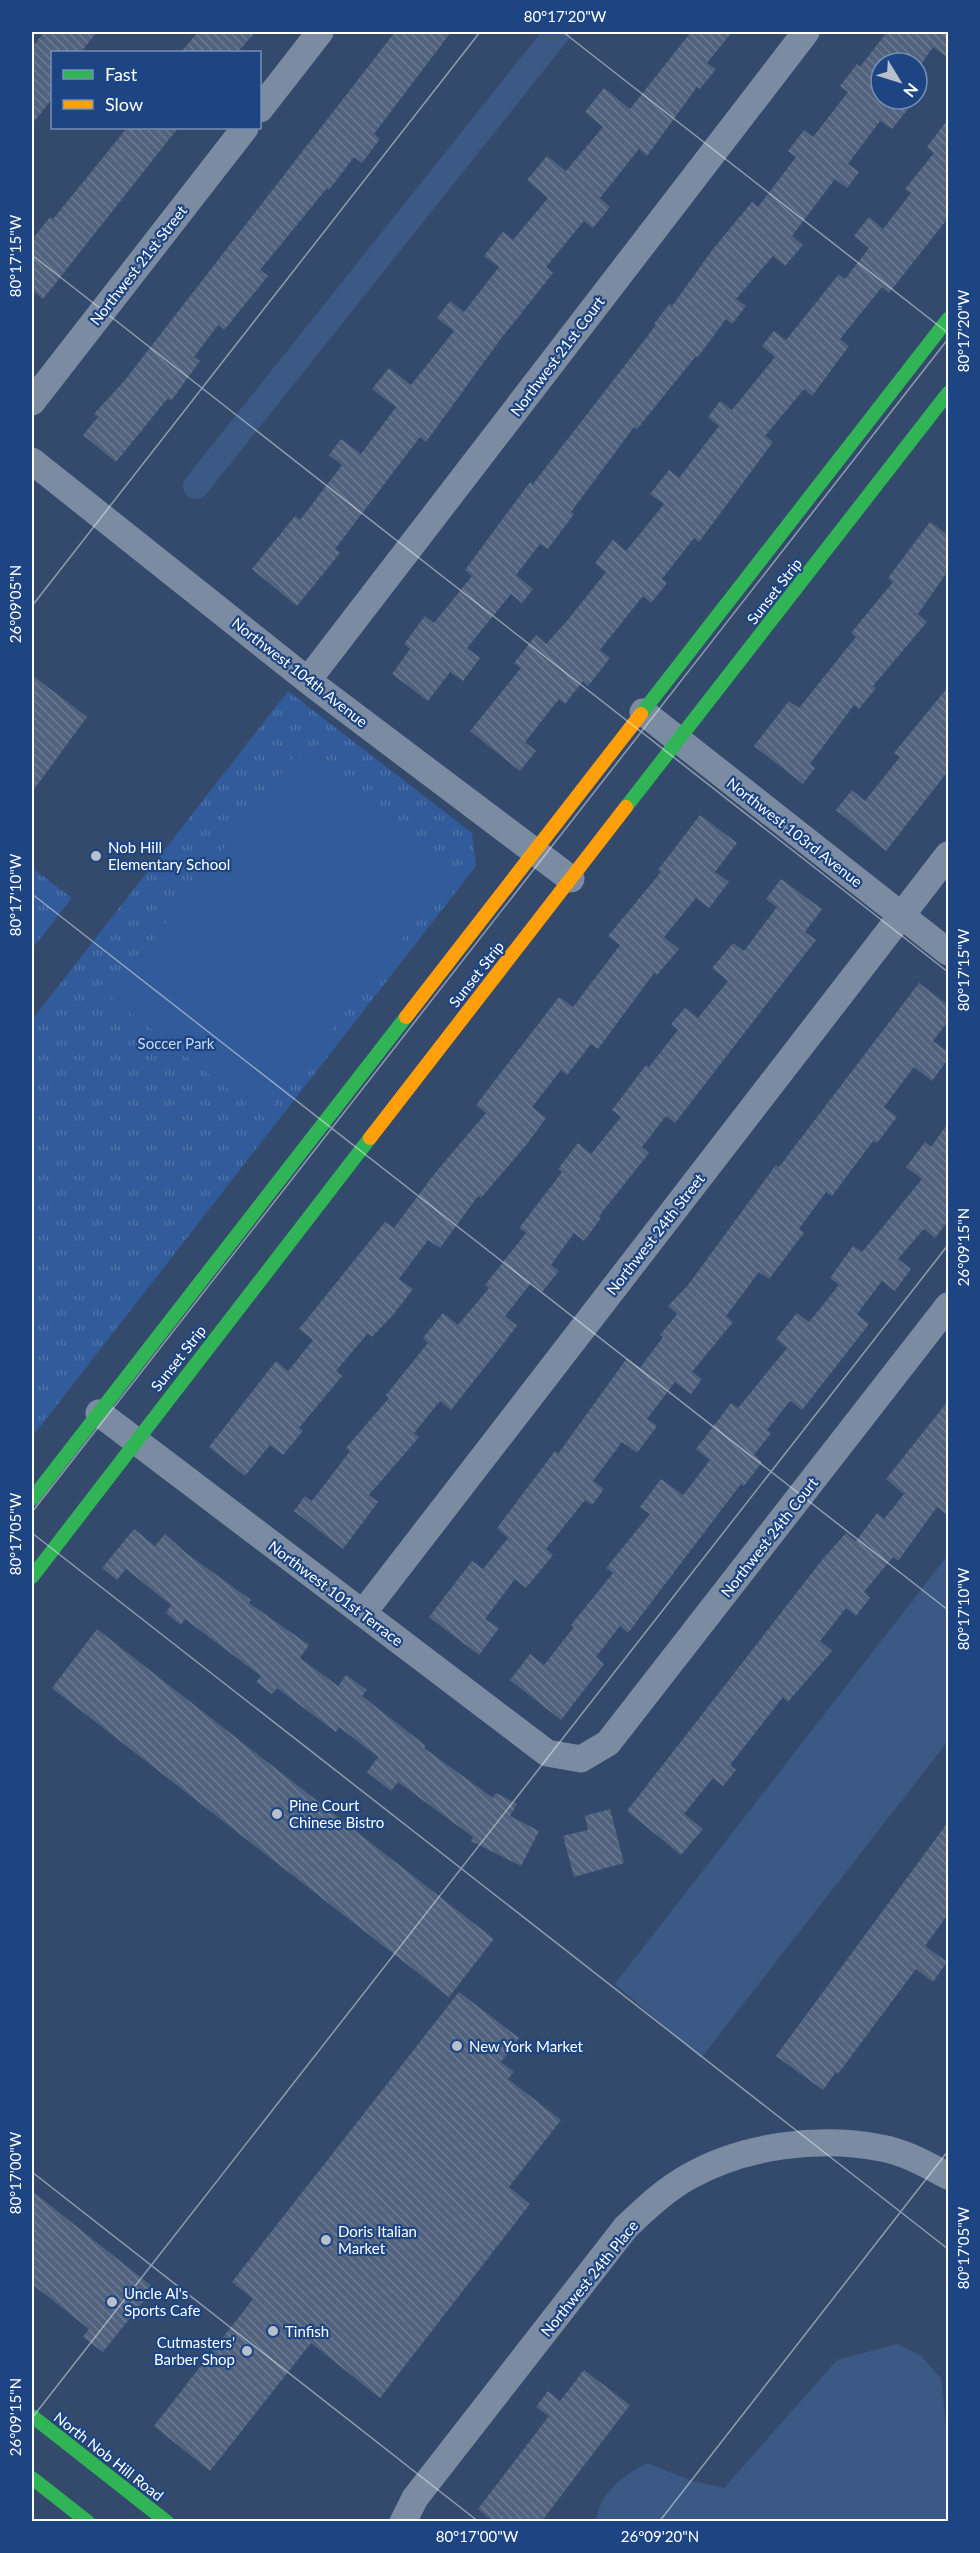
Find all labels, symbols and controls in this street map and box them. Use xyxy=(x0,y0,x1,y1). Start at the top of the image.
text: 80°17'20"W xyxy=(524,7,607,25)
legend xyxy=(51,51,261,129)
north arrow xyxy=(869,51,929,111)
text: Fast xyxy=(105,63,138,85)
text: N xyxy=(900,80,922,101)
text: Slow xyxy=(105,93,143,115)
street label: Northwest 21st Street xyxy=(86,201,191,328)
text: 80°17'15"W xyxy=(6,214,24,297)
text: 80°17'20"W xyxy=(954,289,972,372)
street label: Northwest 21st Court xyxy=(506,292,608,419)
street label: Sunset Strip xyxy=(743,554,805,628)
text: 26°09'05"N xyxy=(6,565,24,643)
street label: Northwest 104th Avenue xyxy=(229,613,371,731)
street label: Northwest 103rd Avenue xyxy=(724,774,866,891)
place label: Nob Hill Elementary School xyxy=(108,838,230,873)
marker: Nob Hill Elementary School xyxy=(89,849,103,863)
text: 80°17'10"W xyxy=(6,853,24,936)
text: 80°17'15"W xyxy=(954,928,972,1011)
street label: Sunset Strip xyxy=(445,937,507,1011)
park label: Soccer Park xyxy=(138,1034,215,1052)
street label: Northwest 24th Street xyxy=(602,1169,708,1298)
text: 26°09'15"N xyxy=(954,1208,972,1286)
street label: Sunset Strip xyxy=(147,1321,209,1395)
street label: Northwest 24th Court xyxy=(717,1473,822,1600)
text: 80°17'05"W xyxy=(6,1492,24,1575)
street label: Northwest 101st Terrace xyxy=(265,1537,407,1649)
text: 80°17'10"W xyxy=(954,1567,972,1650)
place label: Pine Court Chinese Bistro xyxy=(289,1796,384,1831)
marker: Pine Court Chinese Bistro xyxy=(270,1807,284,1821)
place label: New York Market xyxy=(469,2037,584,2055)
marker: New York Market xyxy=(450,2039,464,2053)
text: 80°17'00"W xyxy=(6,2131,24,2214)
text: 80°17'05"W xyxy=(954,2206,972,2289)
street label: Northwest 24th Place xyxy=(537,2216,641,2340)
place label: Doris Italian Market xyxy=(338,2222,417,2257)
marker: Doris Italian Market xyxy=(319,2233,333,2247)
place label: Uncle Al's Sports Cafe xyxy=(124,2284,200,2319)
marker: Uncle Al's Sports Cafe xyxy=(105,2295,119,2309)
place label: Tinfish xyxy=(285,2322,329,2340)
marker: Tinfish xyxy=(266,2324,280,2338)
place label: Cutmasters' Barber Shop xyxy=(154,2333,235,2368)
marker: Cutmasters' Barber Shop xyxy=(240,2344,254,2358)
text: 26°09'15"N xyxy=(6,2378,24,2456)
street label: North Nob Hill Road xyxy=(51,2408,167,2504)
text: 80°17'00"W xyxy=(436,2527,519,2545)
text: 26°09'20"N xyxy=(621,2527,699,2545)

